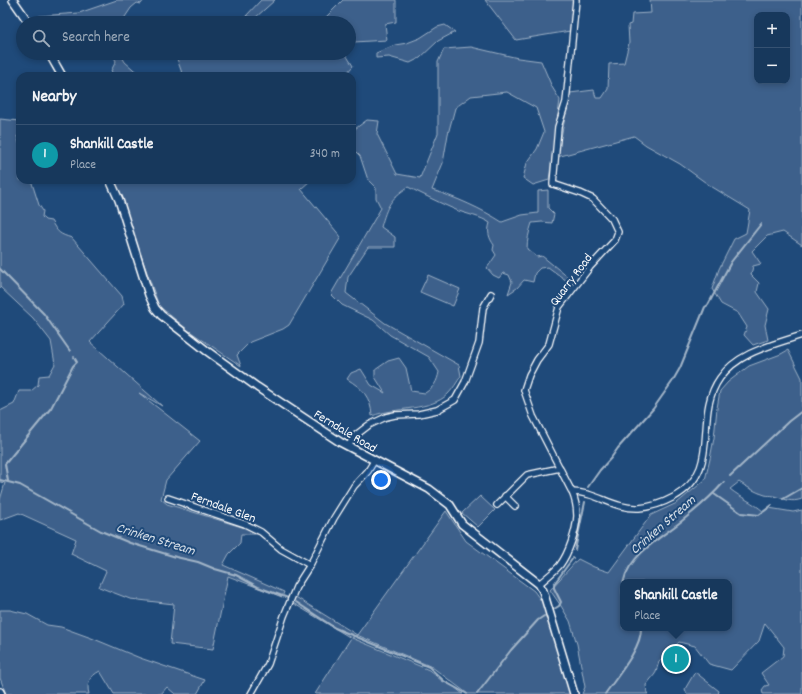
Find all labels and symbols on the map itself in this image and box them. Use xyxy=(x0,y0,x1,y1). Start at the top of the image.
street label: Quarry Road xyxy=(546,250,598,311)
street label: Ferndale Road xyxy=(310,406,380,458)
your location xyxy=(371,470,391,490)
street label: Ferndale Glen xyxy=(188,488,258,529)
water label: Crinken Stream xyxy=(626,491,701,560)
water label: Crinken Stream xyxy=(113,518,198,562)
pin: 1 xyxy=(663,644,689,674)

